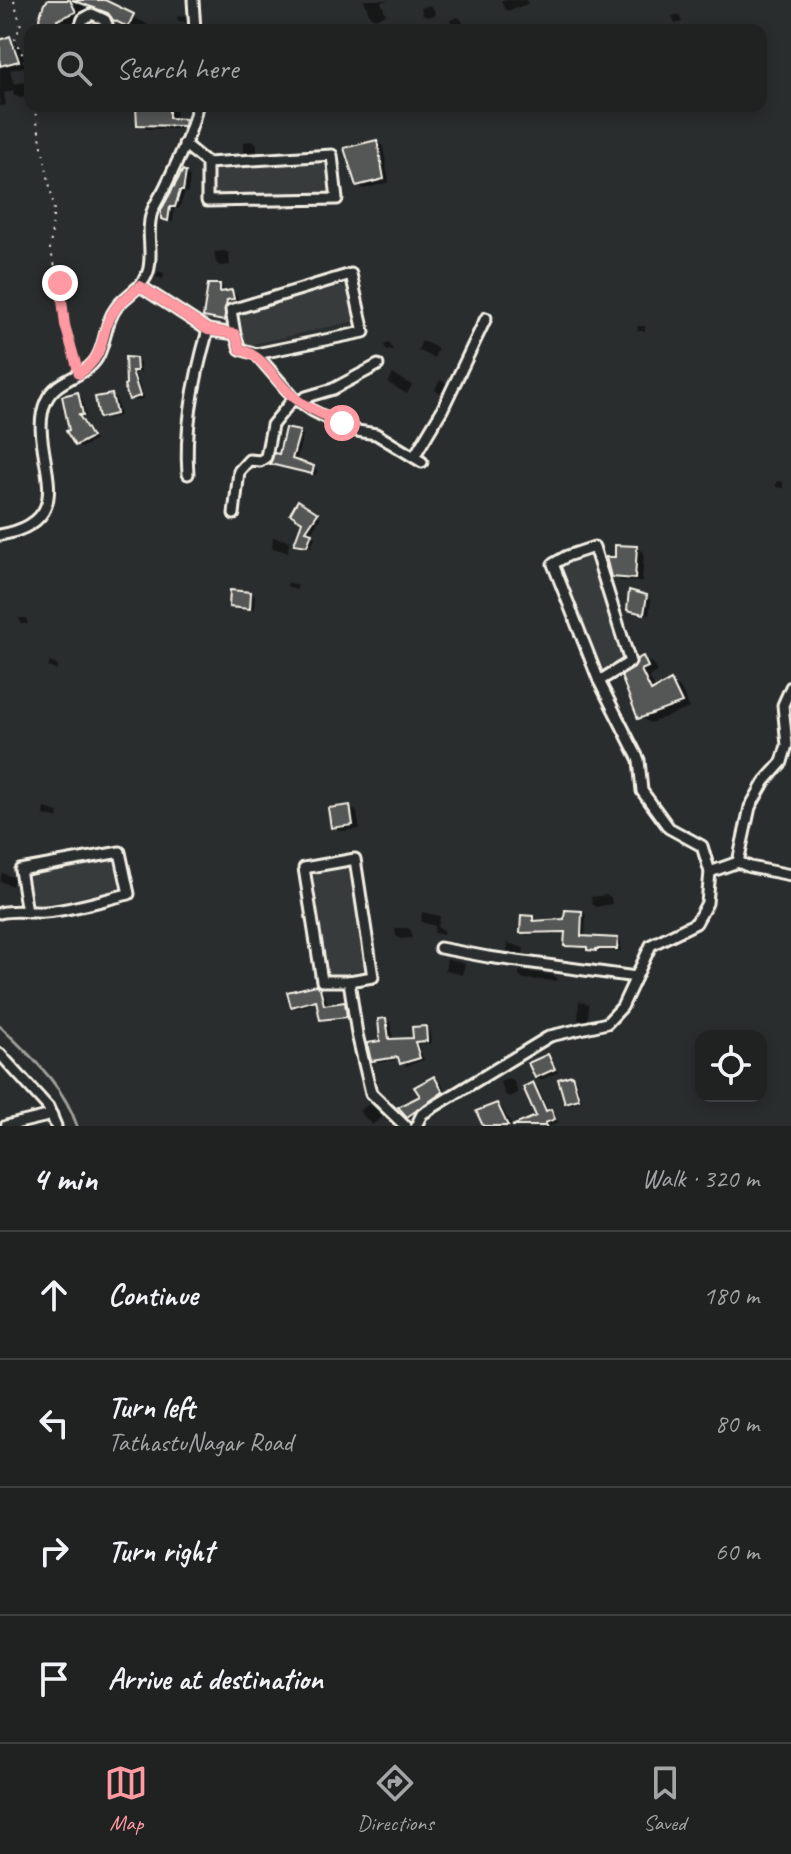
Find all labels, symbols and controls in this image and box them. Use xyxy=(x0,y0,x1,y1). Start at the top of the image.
search box xyxy=(24,24,767,112)
icon: search xyxy=(52,46,96,90)
text: Search here xyxy=(116,49,238,87)
route end xyxy=(42,265,78,301)
route start xyxy=(324,405,360,441)
map controls xyxy=(695,1030,767,1102)
button: locate xyxy=(695,1030,767,1102)
text: 4 min xyxy=(32,1157,97,1200)
text: Walk · 320 m xyxy=(642,1162,759,1195)
icon: ahead xyxy=(32,1273,76,1317)
text: Continue xyxy=(108,1276,198,1314)
text: 180 m xyxy=(703,1279,759,1312)
text: Turn left xyxy=(108,1388,195,1426)
icon: left xyxy=(32,1401,76,1445)
text: 80 m xyxy=(715,1407,759,1440)
text: TathastuNagar Road xyxy=(108,1426,293,1459)
icon: right xyxy=(32,1529,76,1573)
text: Turn right xyxy=(108,1532,213,1570)
text: 60 m xyxy=(715,1535,759,1568)
icon: arrive xyxy=(32,1657,76,1701)
text: Arrive at destination xyxy=(108,1660,323,1698)
tab: Map xyxy=(104,1761,148,1837)
tab: Directions xyxy=(357,1761,434,1837)
tab: Saved xyxy=(643,1761,687,1837)

